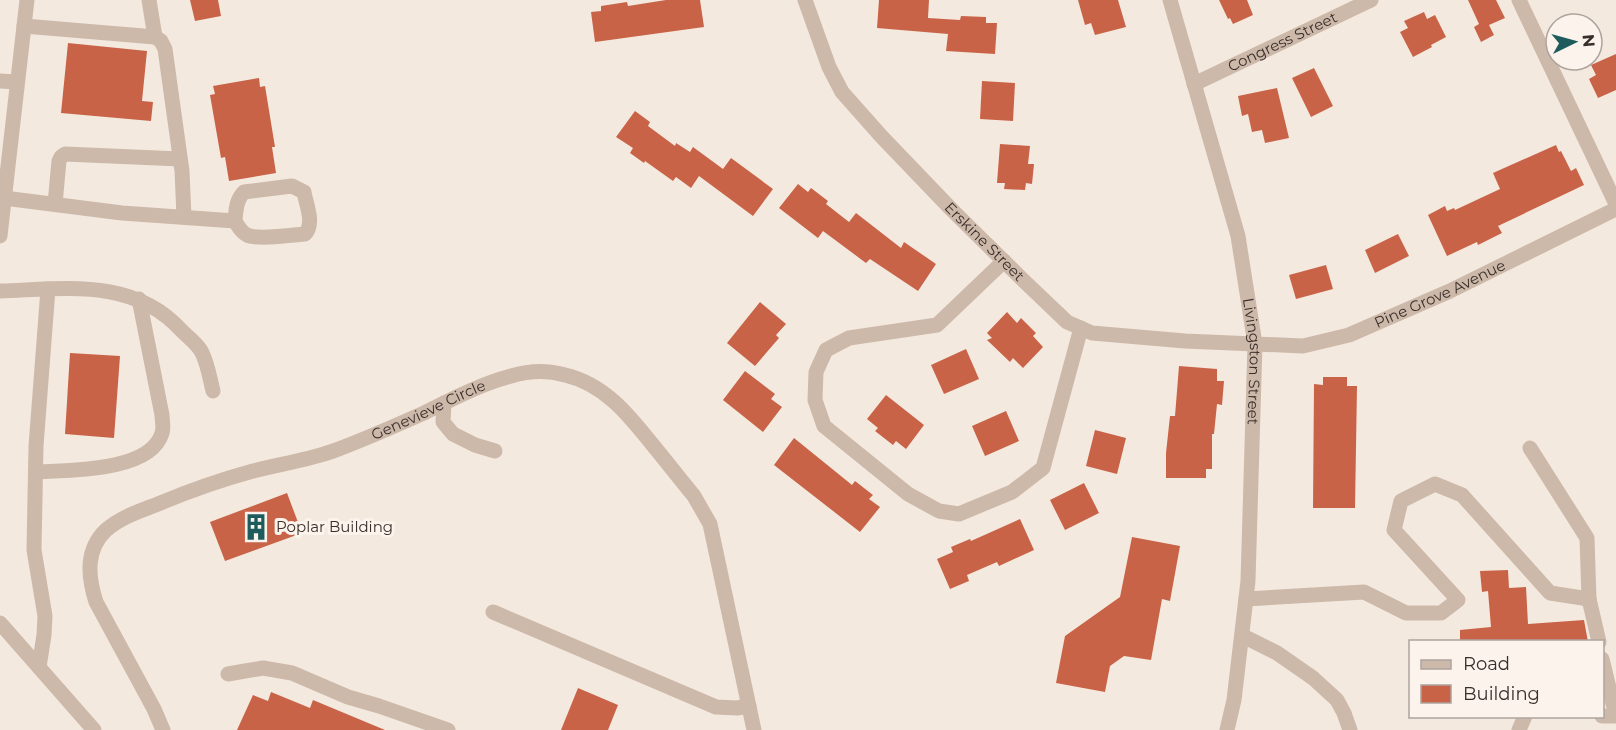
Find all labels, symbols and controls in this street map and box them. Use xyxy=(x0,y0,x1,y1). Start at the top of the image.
street label: Congress Street xyxy=(1225,7,1340,76)
north arrow xyxy=(1544,12,1604,72)
text: N xyxy=(1578,33,1598,48)
street label: Erskine Street xyxy=(941,198,1029,285)
street label: Pine Grove Avenue xyxy=(1371,255,1508,332)
street label: Livingston Street xyxy=(1239,296,1265,425)
street label: Genevieve Circle xyxy=(368,375,488,444)
building icon: Poplar Building xyxy=(241,512,271,542)
place label: Poplar Building xyxy=(276,517,393,536)
legend xyxy=(1409,640,1604,718)
text: Road xyxy=(1463,653,1510,675)
text: Building xyxy=(1463,683,1540,705)

